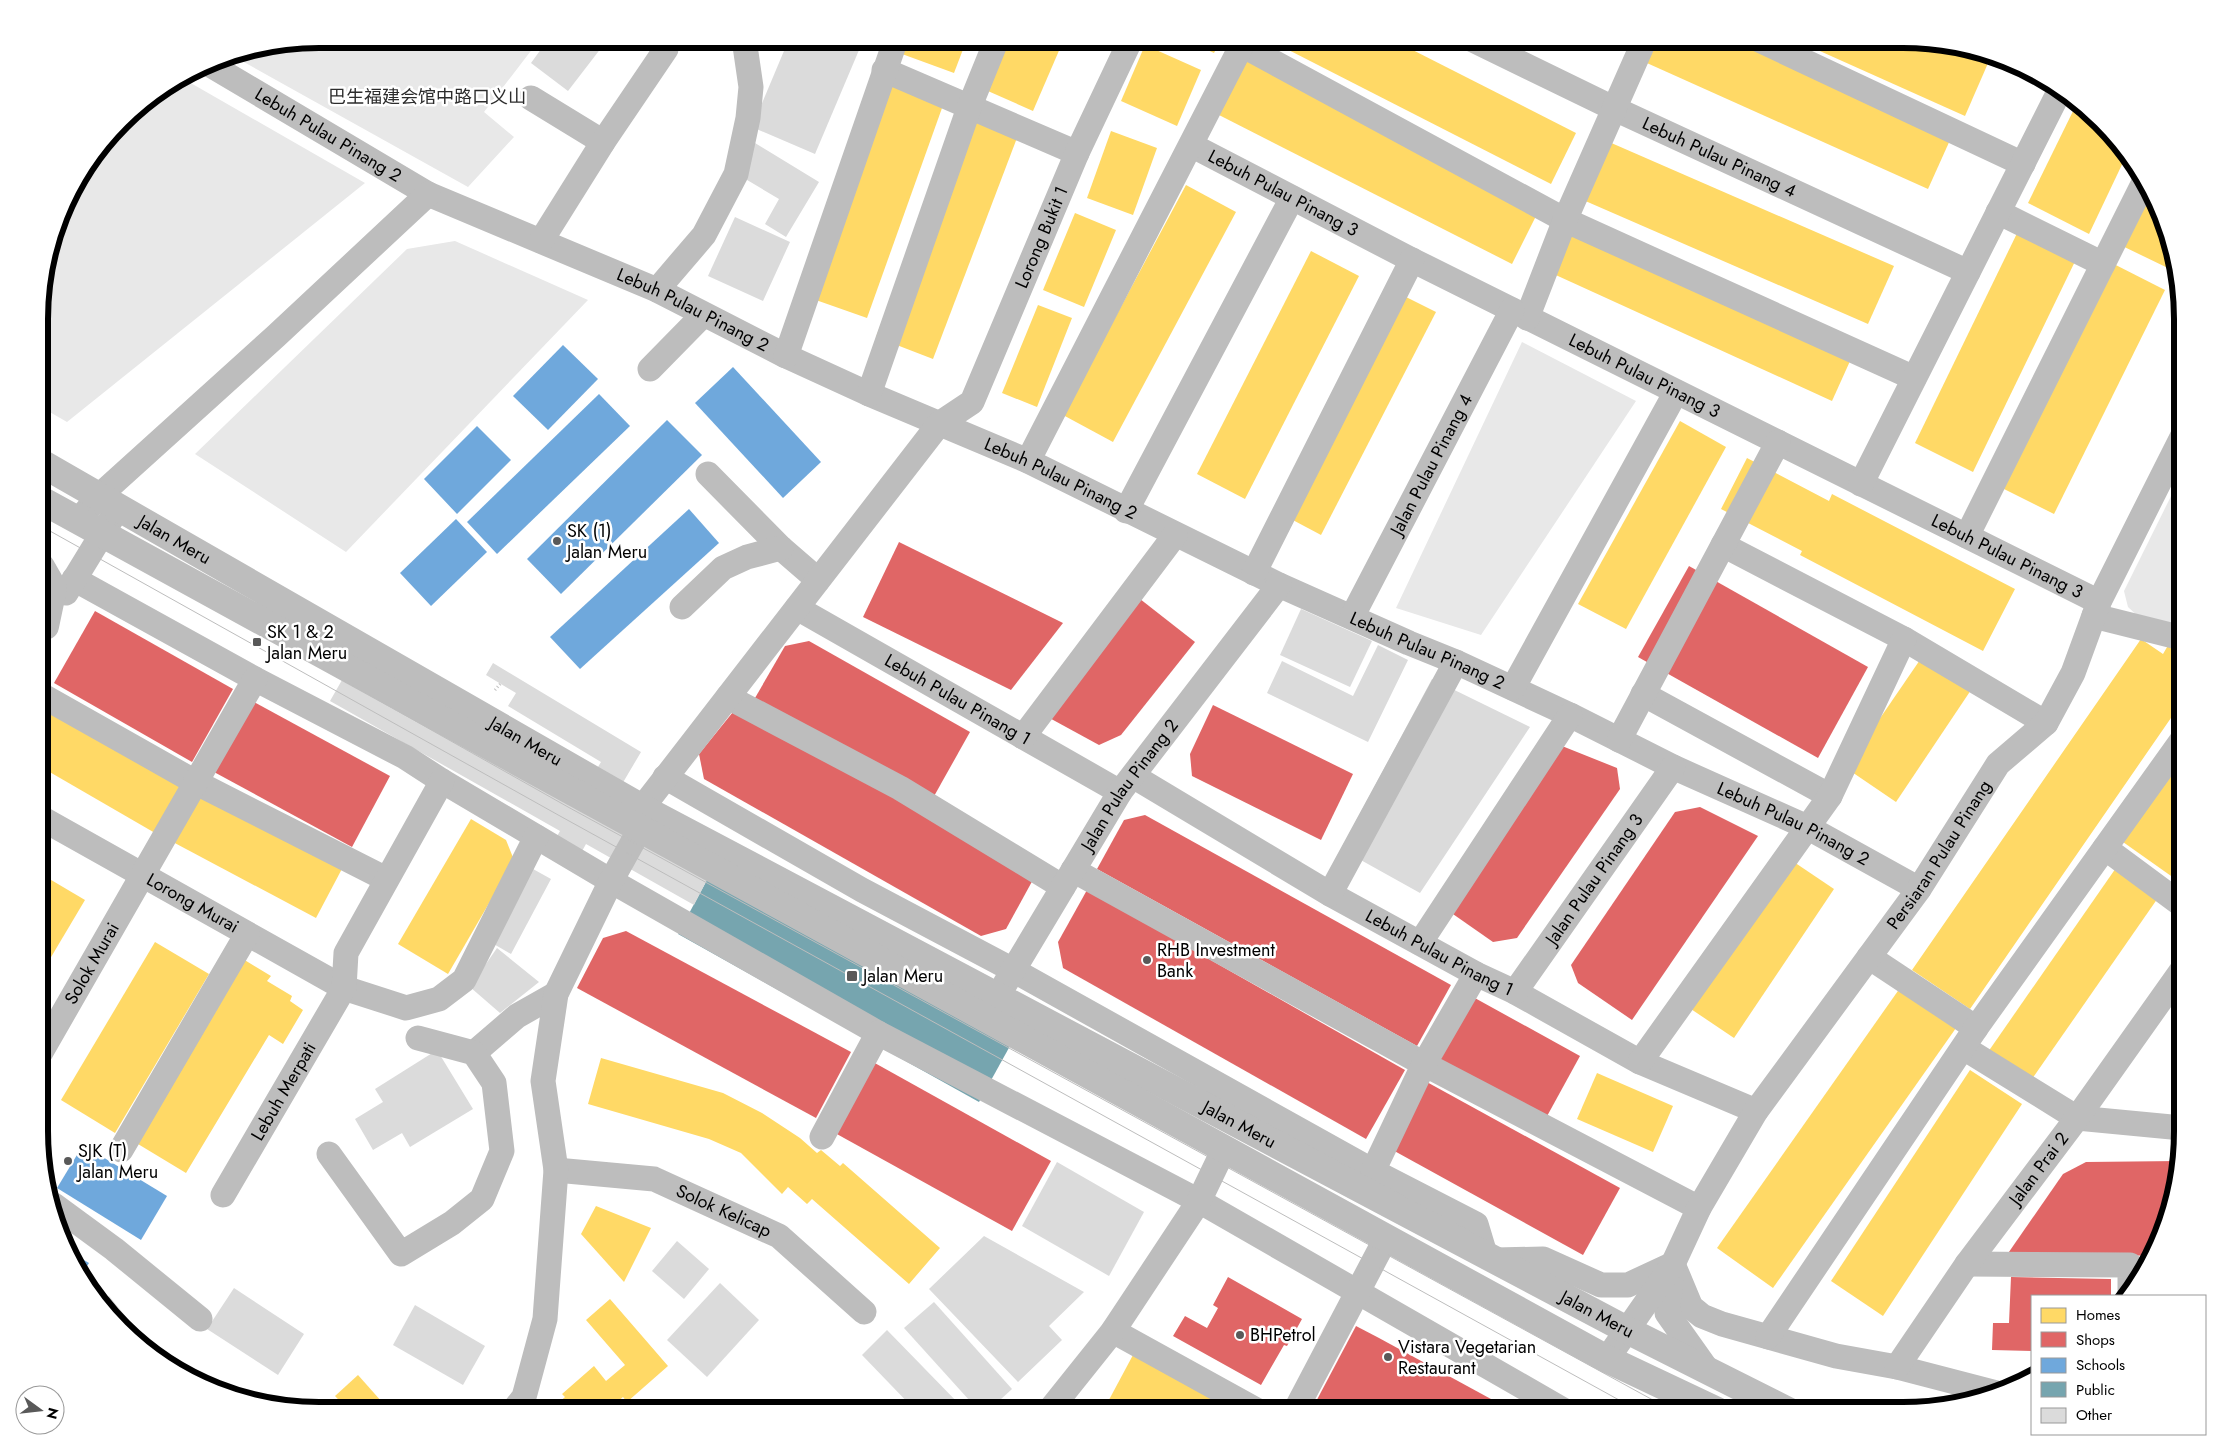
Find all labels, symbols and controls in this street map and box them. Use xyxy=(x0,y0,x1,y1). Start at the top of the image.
street label: Lebuh Pulau Pinang 2 xyxy=(250,81,407,189)
park label: 巴生福建会馆中路口义山 xyxy=(328,84,526,110)
street label: Lebuh Pulau Pinang 4 xyxy=(1638,110,1801,204)
street label: Lebuh Pulau Pinang 3 xyxy=(1204,143,1363,243)
street label: Lorong Bukit 1 xyxy=(1008,182,1075,292)
street label: Lebuh Pulau Pinang 2 xyxy=(613,262,773,358)
street label: Lebuh Pulau Pinang 3 xyxy=(1564,327,1725,425)
street label: Jalan Pulau Pinang 4 xyxy=(1383,389,1479,541)
street label: Lebuh Pulau Pinang 2 xyxy=(980,431,1142,526)
street label: Jalan Meru xyxy=(132,507,216,571)
street label: Lebuh Pulau Pinang 3 xyxy=(1927,508,2088,605)
place label: SK (1) Jalan Meru xyxy=(565,518,647,565)
marker: SK (1) Jalan Meru xyxy=(551,535,563,547)
street label: Lebuh Pulau Pinang 2 xyxy=(1346,605,1509,696)
place label: SK 1 & 2 Jalan Meru xyxy=(265,619,347,666)
marker: SK 1 & 2 Jalan Meru xyxy=(251,636,263,648)
street label: Lebuh Pulau Pinang 1 xyxy=(880,648,1036,752)
street label: Jalan Meru xyxy=(483,709,567,773)
street label: Jalan Pulau Pinang 2 xyxy=(1074,714,1184,857)
street label: Lebuh Pulau Pinang 2 xyxy=(1713,775,1874,872)
street label: Persiaran Pulau Pinang xyxy=(1880,775,1998,935)
street label: Jalan Pulau Pinang 3 xyxy=(1538,808,1650,952)
street label: Lorong Murai xyxy=(142,867,244,940)
street label: Lebuh Pulau Pinang 1 xyxy=(1361,903,1518,1003)
street label: Solok Murai xyxy=(58,918,126,1009)
place label: RHB Investment Bank xyxy=(1157,937,1275,984)
marker: RHB Investment Bank xyxy=(1141,954,1153,966)
place label: Jalan Meru xyxy=(861,963,943,989)
marker: Jalan Meru xyxy=(845,969,859,983)
street label: Lebuh Merpati xyxy=(245,1037,323,1145)
street label: Jalan Meru xyxy=(1196,1093,1281,1155)
street label: Jalan Prai 2 xyxy=(2002,1127,2075,1212)
place label: SJK (T) Jalan Meru xyxy=(76,1138,158,1185)
marker: SJK (T) Jalan Meru xyxy=(62,1155,74,1167)
street label: Solok Kelicap xyxy=(672,1178,776,1244)
street label: Jalan Meru xyxy=(1554,1283,1639,1344)
legend xyxy=(2031,1295,2206,1435)
text: Homes xyxy=(2076,1304,2120,1326)
place label: BHPetrol xyxy=(1250,1322,1316,1348)
marker: BHPetrol xyxy=(1234,1329,1246,1341)
text: Shops xyxy=(2076,1329,2115,1351)
place label: Vistara Vegetarian Restaurant xyxy=(1398,1334,1536,1381)
marker: Vistara Vegetarian Restaurant xyxy=(1382,1351,1394,1363)
text: Schools xyxy=(2076,1354,2125,1376)
text: Public xyxy=(2076,1379,2115,1401)
north arrow xyxy=(15,1385,65,1435)
text: Other xyxy=(2076,1404,2113,1426)
text: N xyxy=(41,1405,64,1421)

